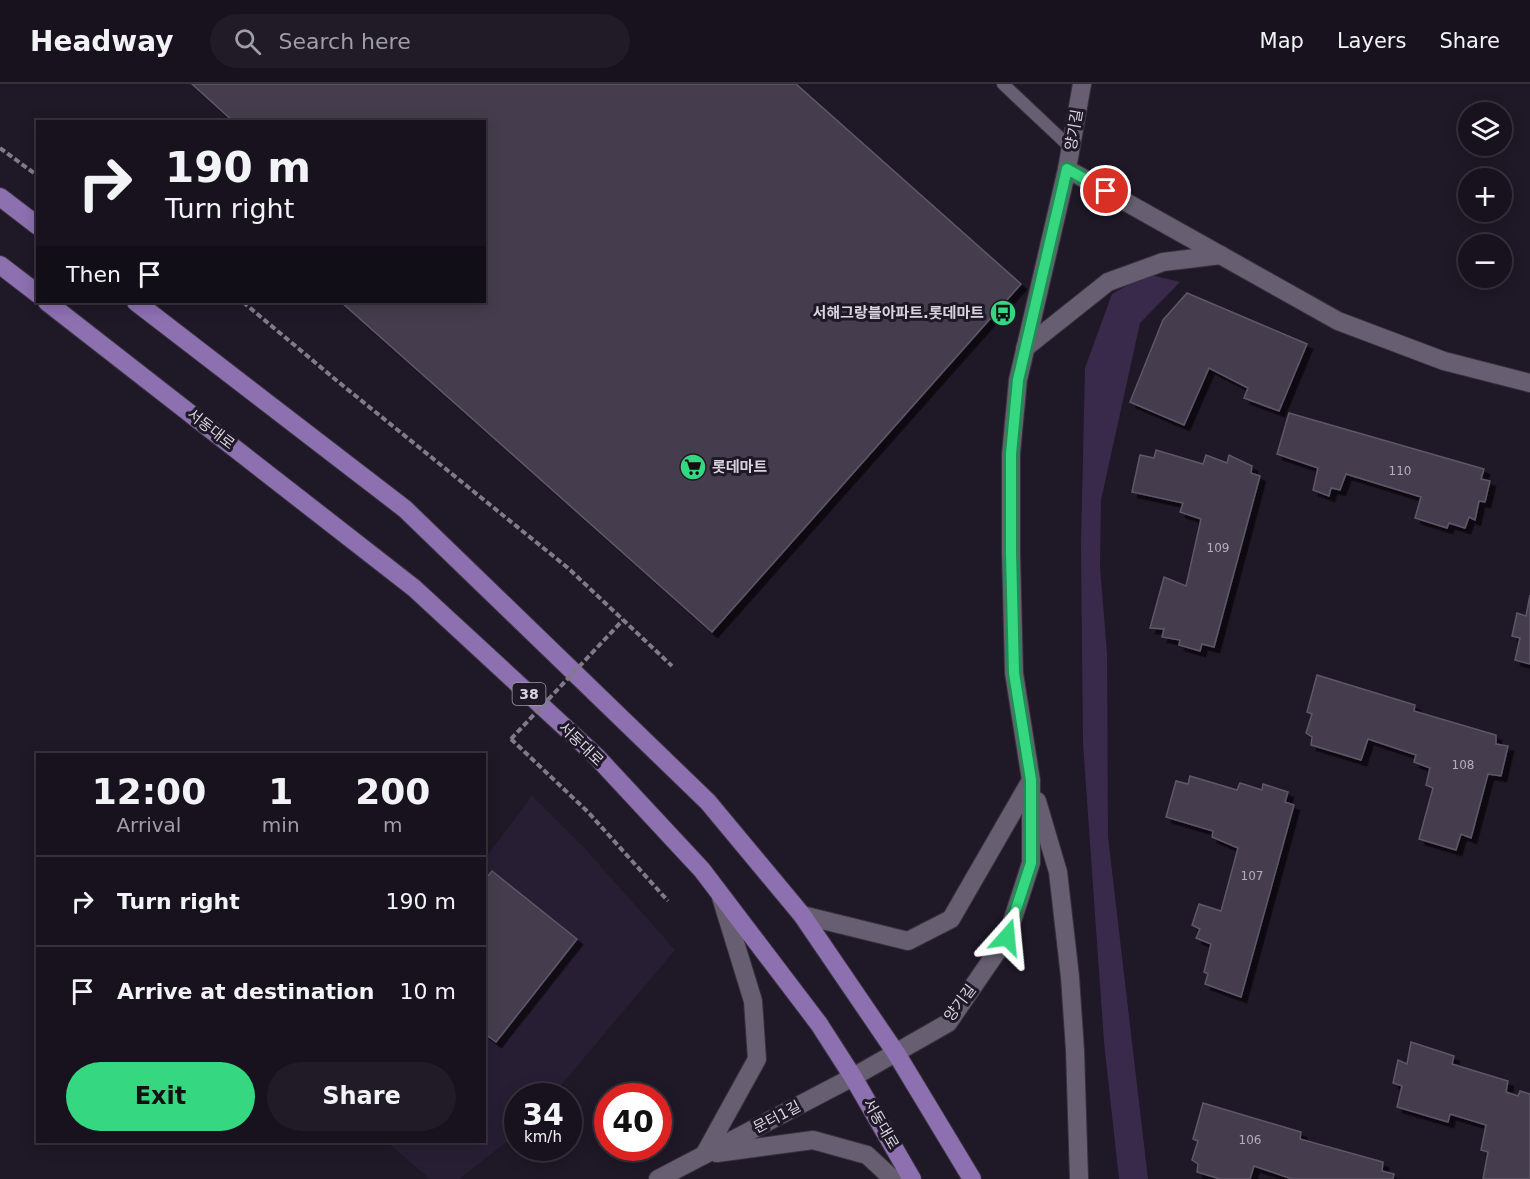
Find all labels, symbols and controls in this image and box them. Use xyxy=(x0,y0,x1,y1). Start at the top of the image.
search box xyxy=(210,14,630,68)
text: Headway xyxy=(30,25,174,58)
icon: search xyxy=(231,25,264,58)
text: Search here xyxy=(279,29,411,54)
text: Map xyxy=(1260,29,1304,53)
text: Layers xyxy=(1337,29,1406,53)
text: Share xyxy=(1439,29,1500,53)
map controls xyxy=(1458,102,1512,288)
button: layers xyxy=(1458,102,1512,156)
street label: 양기길 xyxy=(1062,108,1086,152)
text: 190 m xyxy=(165,143,311,192)
icon: right xyxy=(66,144,144,222)
pin xyxy=(1080,165,1131,216)
button: + xyxy=(1458,168,1512,222)
icon: arrive xyxy=(1089,174,1122,207)
text: Turn right xyxy=(165,193,294,224)
button: − xyxy=(1458,234,1512,288)
icon: arrive xyxy=(133,258,166,291)
text: Then xyxy=(66,262,121,287)
bus stop icon: 서해그랑블아파트.롯데마트 xyxy=(988,298,1018,328)
place label: 서해그랑블아파트.롯데마트 xyxy=(813,304,984,322)
street label: 서동대로 xyxy=(184,405,238,453)
supermarket icon: 롯데마트 xyxy=(678,452,708,482)
place label: 롯데마트 xyxy=(712,458,767,476)
house number: 110 xyxy=(1389,464,1411,478)
house number: 109 xyxy=(1207,541,1229,555)
road number: 38 xyxy=(512,683,546,705)
street label: 서동대로 xyxy=(555,718,607,770)
house number: 108 xyxy=(1452,758,1474,772)
text: 12:00 xyxy=(92,771,206,812)
text: 1 xyxy=(268,771,293,812)
text: 200 xyxy=(355,771,430,812)
text: Arrival xyxy=(116,813,181,837)
text: min xyxy=(262,813,300,837)
text: m xyxy=(383,813,403,837)
house number: 107 xyxy=(1241,869,1263,883)
icon: right xyxy=(66,885,99,918)
text: Turn right xyxy=(117,889,240,914)
text: 190 m xyxy=(386,889,456,914)
position arrow xyxy=(975,905,1039,969)
icon: arrive xyxy=(66,975,99,1008)
text: Arrive at destination xyxy=(117,979,374,1004)
text: 10 m xyxy=(400,979,456,1004)
street label: 양기길 xyxy=(940,981,980,1025)
button: Exit xyxy=(66,1062,255,1131)
button: Share xyxy=(267,1062,456,1131)
speed limit sign: 40 xyxy=(594,1083,672,1161)
street label: 서동대로 xyxy=(859,1096,903,1152)
text: 34 xyxy=(522,1097,564,1132)
street label: 문터1길 xyxy=(750,1097,804,1137)
text: km/h xyxy=(524,1128,562,1146)
house number: 106 xyxy=(1239,1133,1261,1147)

